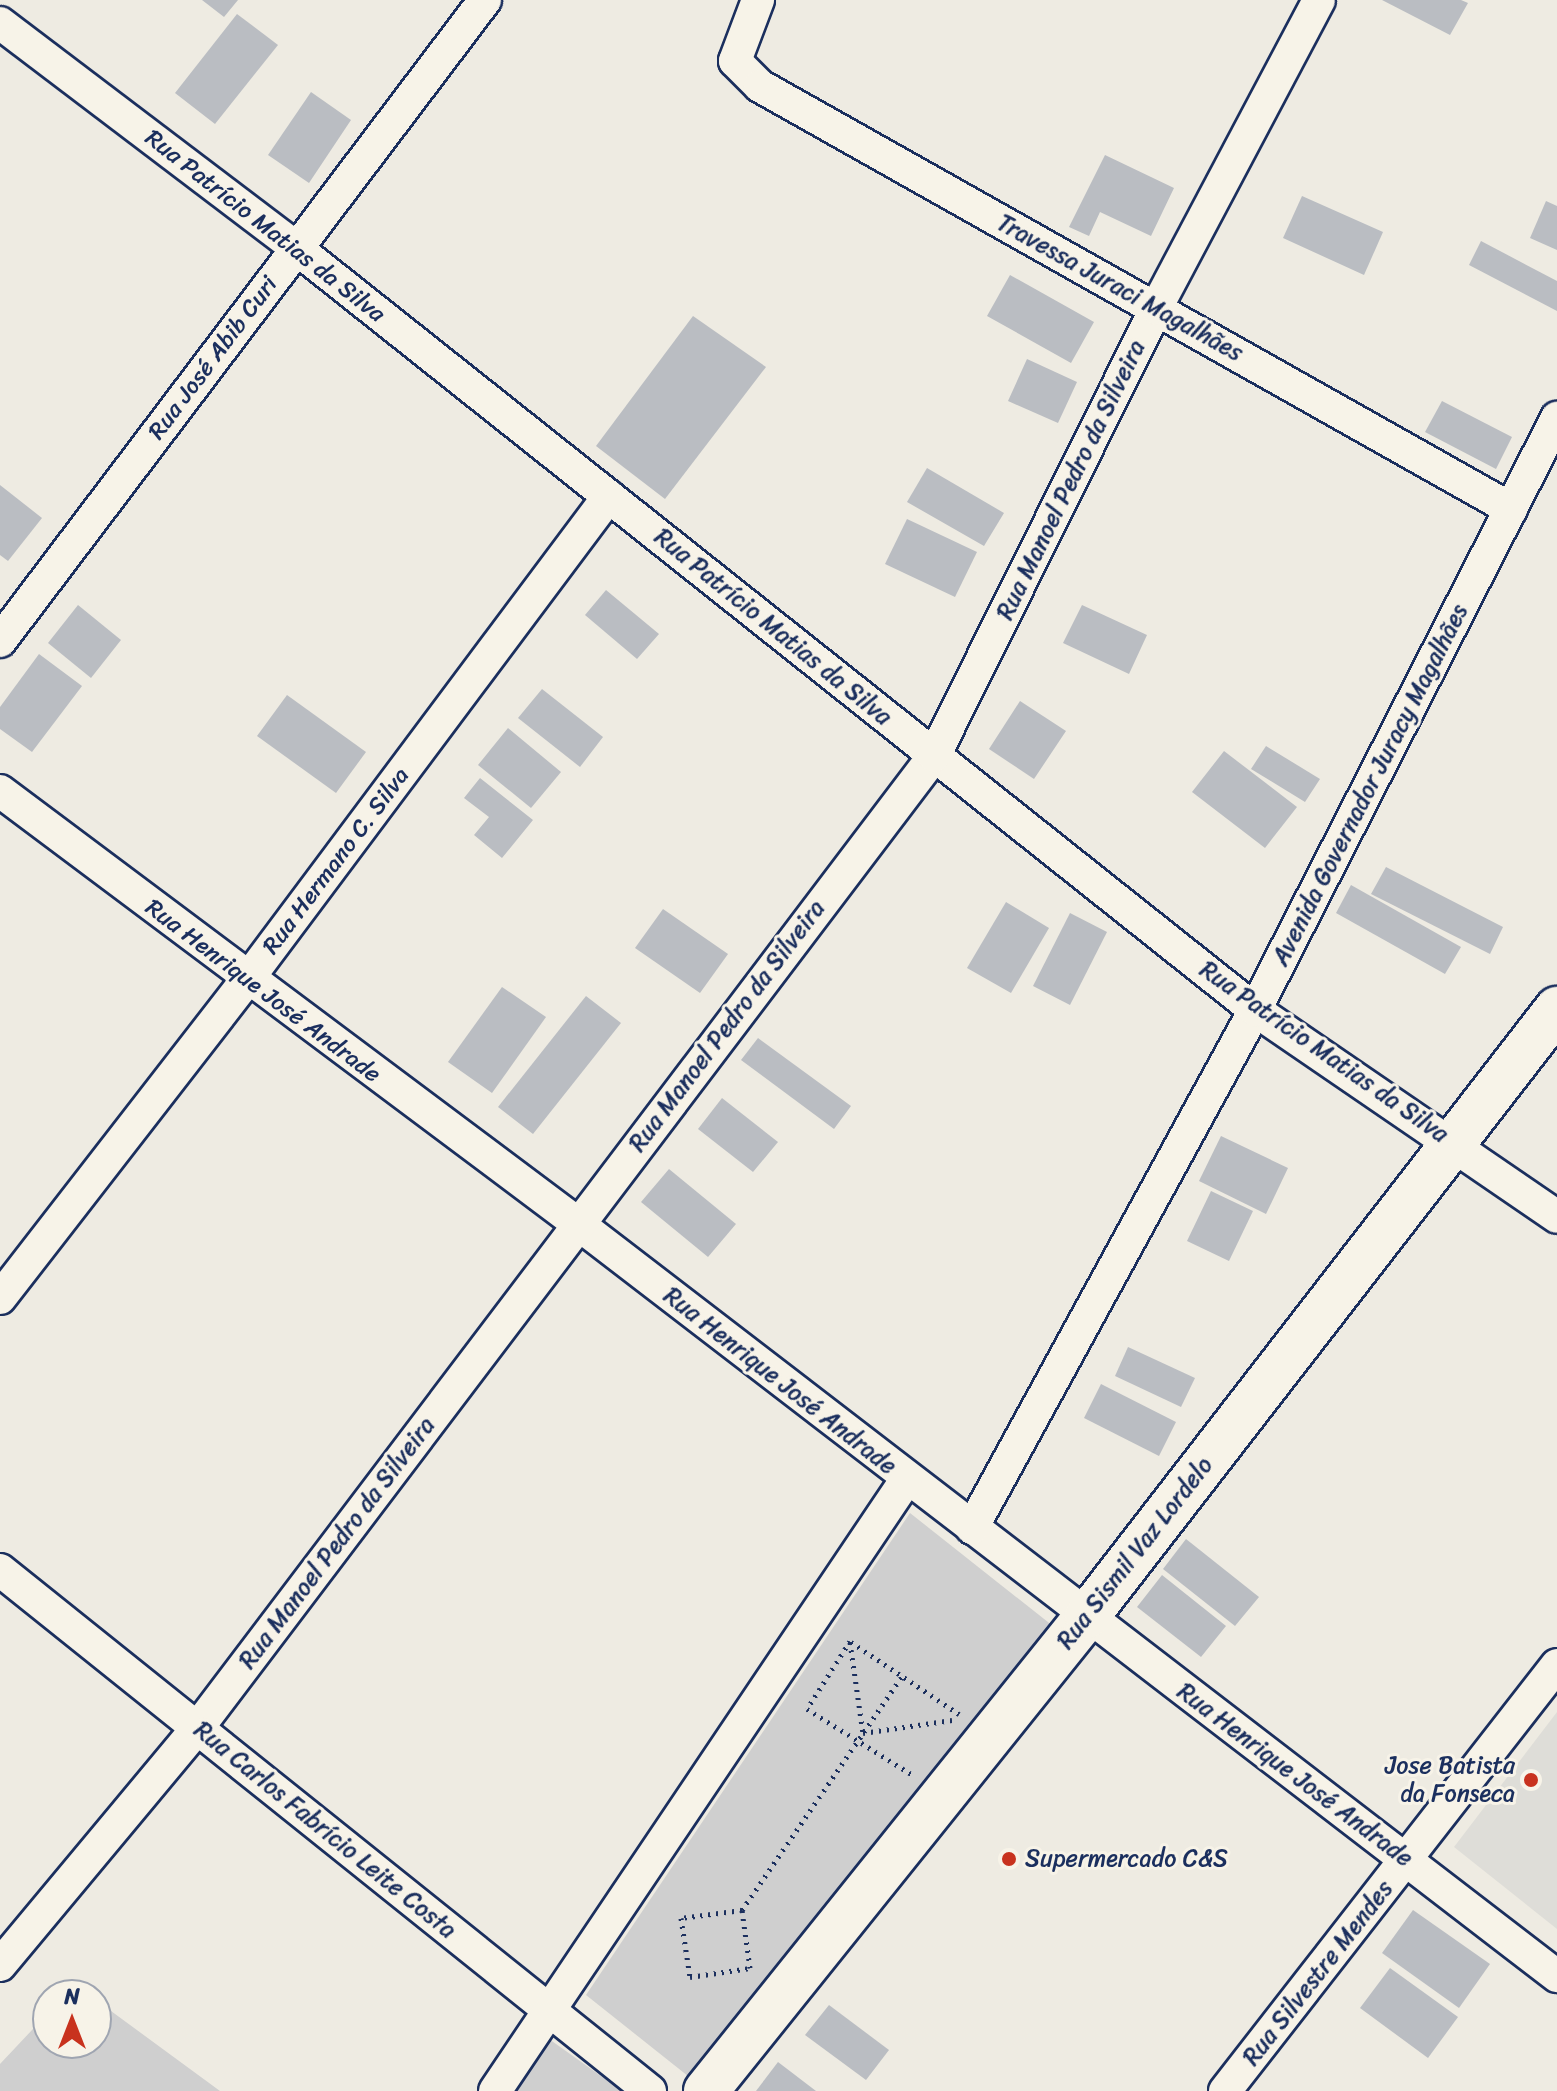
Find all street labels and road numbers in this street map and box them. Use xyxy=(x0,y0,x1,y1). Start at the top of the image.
street label: Rua Patrício Matias da Silva xyxy=(139,123,391,329)
street label: Travessa Juraci Magalhães xyxy=(992,208,1248,368)
street label: Rua José Abib Curi xyxy=(142,270,284,446)
street label: Rua Manoel Pedro da Silveira xyxy=(991,336,1151,624)
street label: Rua Patrício Matias da Silva xyxy=(649,522,897,732)
street label: Avenida Governador Juracy Magalhães xyxy=(1266,599,1474,971)
street label: Rua Hermano C. Silva xyxy=(256,762,416,960)
street label: Rua Henrique José Andrade xyxy=(139,893,387,1089)
street label: Rua Manoel Pedro da Silveira xyxy=(623,895,831,1157)
street label: Rua Patrício Matias da Silva xyxy=(1194,955,1454,1149)
street label: Rua Henrique José Andrade xyxy=(657,1281,903,1481)
street label: Rua Manoel Pedro da Silveira xyxy=(233,1412,441,1674)
street label: Rua Sismil Vaz Lordelo xyxy=(1051,1451,1219,1655)
street label: Rua Henrique José Andrade xyxy=(1171,1677,1419,1873)
street label: Rua Carlos Fabrício Leite Costa xyxy=(188,1716,462,1944)
street label: Rua Silvestre Mendes xyxy=(1237,1875,1399,2071)

